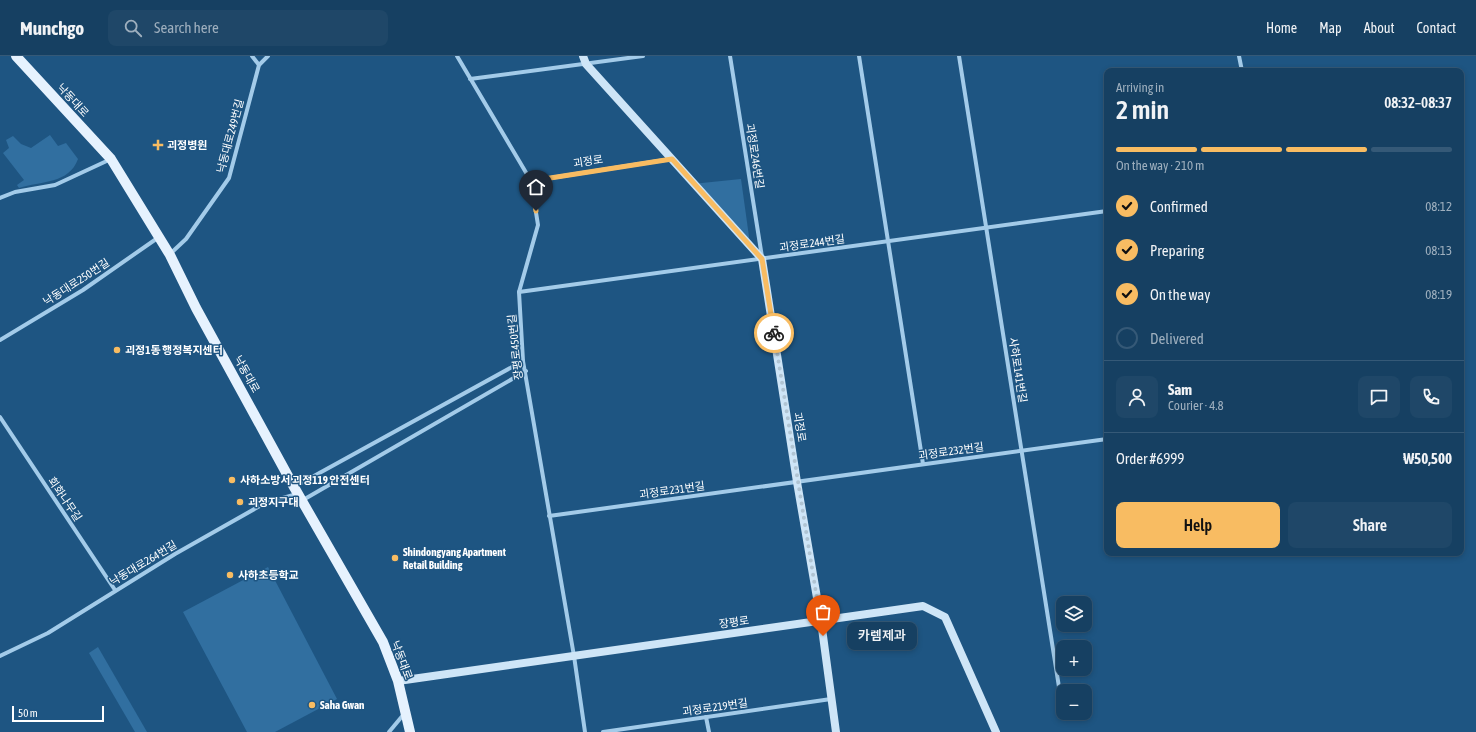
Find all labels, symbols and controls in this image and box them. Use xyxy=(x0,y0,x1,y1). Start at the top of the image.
search box xyxy=(108,10,388,46)
text: Munchgo xyxy=(20,17,84,39)
icon: search xyxy=(122,17,144,39)
text: Search here xyxy=(154,19,219,36)
text: Home xyxy=(1266,20,1297,36)
text: Map xyxy=(1319,20,1342,36)
text: About xyxy=(1364,20,1395,36)
text: Contact xyxy=(1417,20,1456,36)
text: Arriving in xyxy=(1116,80,1164,95)
street label: 낙동대로 xyxy=(55,81,91,119)
text: 08:32–08:37 xyxy=(1384,94,1452,111)
text: 2 min xyxy=(1116,95,1169,125)
street label: 낙동대로249번길 xyxy=(214,98,246,174)
street label: 괴정로246번길 xyxy=(744,122,766,190)
marker: 괴정병원 xyxy=(152,139,164,151)
place label: 괴정병원 xyxy=(167,139,207,151)
street label: 괴정로 xyxy=(572,153,604,169)
text: On the way · 210 m xyxy=(1116,158,1204,173)
pin xyxy=(519,170,553,211)
icon: home xyxy=(525,176,547,198)
icon: check xyxy=(1116,195,1138,217)
text: Confirmed xyxy=(1150,198,1208,215)
text: 08:12 xyxy=(1425,199,1452,214)
street label: 괴정로244번길 xyxy=(778,232,846,254)
icon: check xyxy=(1116,239,1138,261)
text: Preparing xyxy=(1150,242,1204,259)
text: 08:13 xyxy=(1425,243,1452,258)
street label: 낙동대로250번길 xyxy=(41,256,111,308)
icon: check xyxy=(1116,283,1138,305)
text: On the way xyxy=(1150,286,1211,303)
text: 08:19 xyxy=(1425,287,1452,302)
street label: 장평로450번길 xyxy=(506,313,524,381)
courier xyxy=(754,313,794,353)
icon: bike xyxy=(763,322,785,344)
text: Delivered xyxy=(1150,330,1204,347)
street label: 사하로141번길 xyxy=(1007,336,1029,404)
place label: 괴정1동 행정복지센터 xyxy=(125,344,223,356)
marker: 괴정1동 행정복지센터 xyxy=(112,345,122,355)
street label: 낙동대로 xyxy=(232,353,262,395)
button: person xyxy=(1116,376,1158,418)
button: chat xyxy=(1358,376,1400,418)
button: phone xyxy=(1410,376,1452,418)
text: Sam xyxy=(1168,381,1192,398)
text: Courier · 4.8 xyxy=(1168,398,1224,413)
street label: 괴정로 xyxy=(792,411,808,443)
street label: 괴정로232번길 xyxy=(917,440,985,462)
text: Order #6999 xyxy=(1116,450,1184,467)
text: ₩50,500 xyxy=(1403,450,1452,467)
place label: 사하소방서 괴정119 안전센터 xyxy=(240,474,370,486)
street label: 회화나무길 xyxy=(46,475,84,523)
marker: 사하소방서 괴정119 안전센터 xyxy=(227,475,237,485)
street label: 괴정로231번길 xyxy=(638,479,706,501)
place label: 괴정지구대 xyxy=(248,496,299,508)
marker: 괴정지구대 xyxy=(235,497,245,507)
button: Help xyxy=(1116,502,1280,548)
button: Share xyxy=(1288,502,1452,548)
street label: 낙동대로264번길 xyxy=(107,538,179,588)
place label: Shindongyang Apartment Retail Building xyxy=(403,546,507,571)
marker: Shindongyang Apartment Retail Building xyxy=(390,553,400,563)
place label: 사하초등학교 xyxy=(238,569,299,581)
marker: 사하초등학교 xyxy=(225,570,235,580)
pin xyxy=(806,595,840,636)
map controls xyxy=(1056,596,1092,720)
button: layers xyxy=(1056,596,1092,632)
icon: bag xyxy=(812,601,834,623)
street label: 장평로 xyxy=(718,614,750,630)
callout: 카렘제과 xyxy=(847,622,917,650)
text: 카렘제과 xyxy=(858,628,906,643)
street label: 낙동대로 xyxy=(389,639,415,681)
button: + xyxy=(1056,640,1092,676)
button: − xyxy=(1056,684,1092,720)
street label: 괴정로219번길 xyxy=(681,696,749,718)
place label: Saha Gwan xyxy=(320,699,364,711)
marker: Saha Gwan xyxy=(307,700,317,710)
scale bar xyxy=(12,704,104,723)
text: 50 m xyxy=(18,707,38,719)

